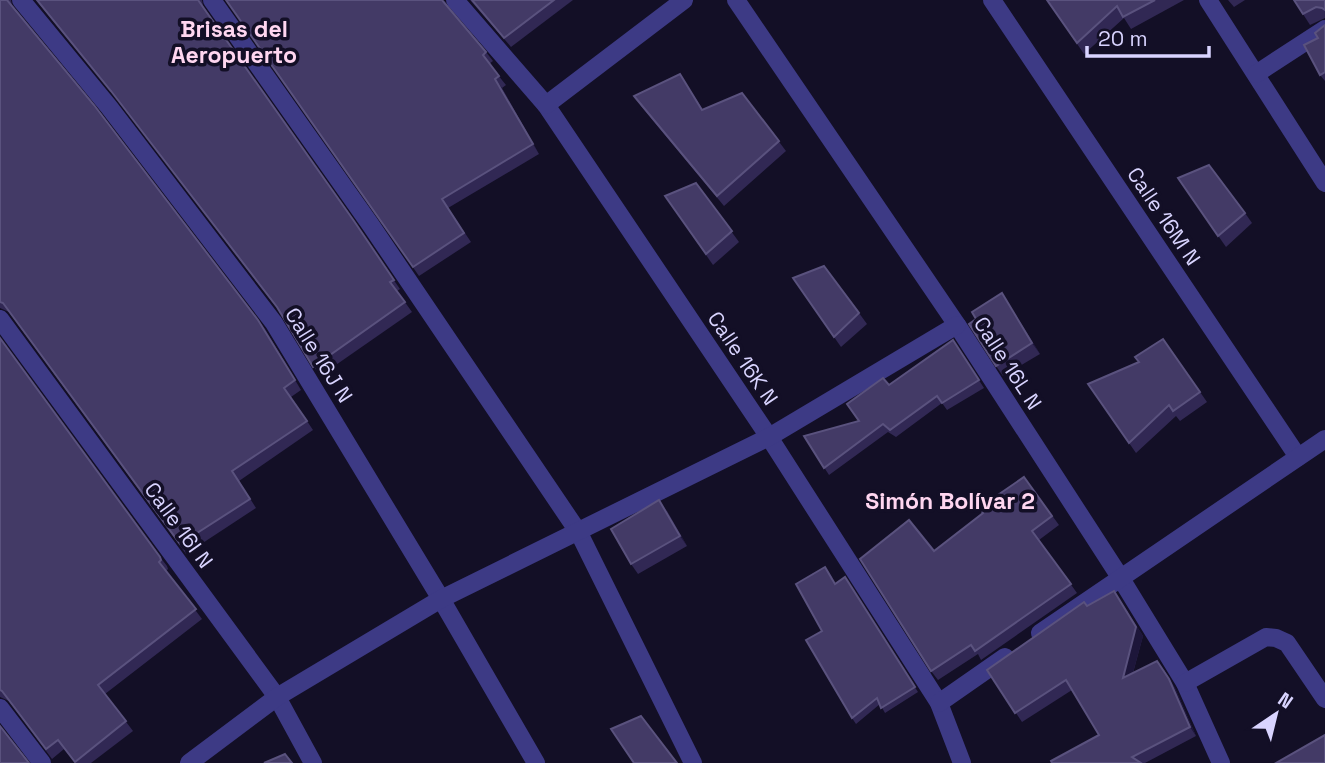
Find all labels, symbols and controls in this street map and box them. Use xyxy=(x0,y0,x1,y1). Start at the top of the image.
district label: Brisas del Aeropuerto xyxy=(171,14,297,70)
scale bar xyxy=(1087,14,1210,58)
text: 20 m xyxy=(1098,25,1148,52)
street label: Calle 16M N xyxy=(1121,162,1207,270)
street label: Calle 16J N xyxy=(279,302,359,408)
street label: Calle 16K N xyxy=(702,306,784,410)
street label: Calle 16L N xyxy=(968,311,1048,415)
street label: Calle 16I N xyxy=(139,477,219,573)
district label: Simón Bolívar 2 xyxy=(865,486,1035,516)
north arrow xyxy=(1241,679,1311,749)
text: N xyxy=(1273,687,1298,714)

